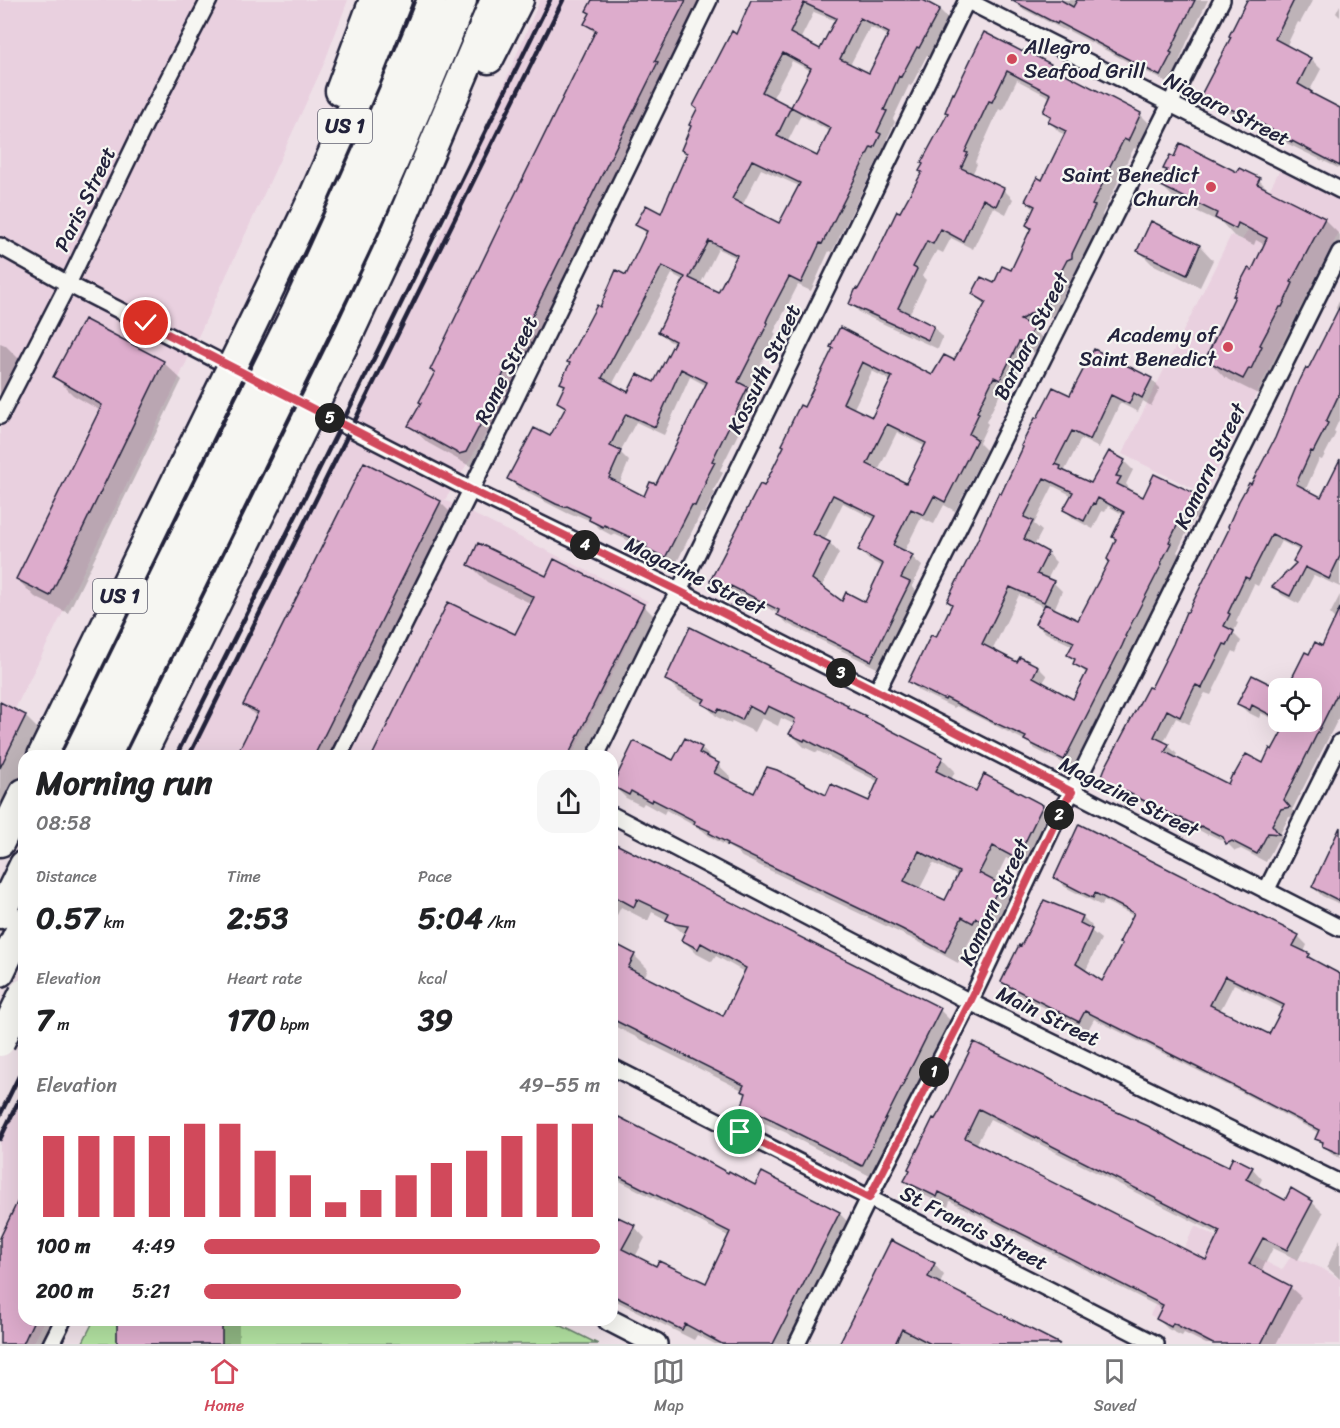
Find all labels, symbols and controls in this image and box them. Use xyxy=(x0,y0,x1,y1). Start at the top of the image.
place label: Allegro Seafood Grill xyxy=(1023,28,1146,90)
marker: Allegro Seafood Grill xyxy=(1005,52,1019,66)
street label: Niagara Street xyxy=(1157,61,1297,157)
road number: US 1 xyxy=(318,109,372,143)
street label: Paris Street xyxy=(43,140,127,258)
place label: Saint Benedict Church xyxy=(1062,156,1201,218)
marker: Saint Benedict Church xyxy=(1204,180,1218,194)
street label: Barbara Street xyxy=(982,264,1080,407)
pin xyxy=(120,297,171,348)
street label: Kossuth Street xyxy=(716,297,812,441)
icon: check xyxy=(129,306,162,339)
street label: Rome Street xyxy=(463,309,549,431)
place label: Academy of Saint Benedict xyxy=(1079,316,1219,378)
marker: Academy of Saint Benedict xyxy=(1221,340,1235,354)
street label: Komorn Street xyxy=(1163,395,1258,536)
pin: 5 xyxy=(315,403,345,433)
text: 5 xyxy=(325,403,335,432)
street label: Magazine Street xyxy=(618,525,773,627)
pin: 4 xyxy=(570,530,600,560)
text: 4 xyxy=(580,530,590,559)
road number: US 1 xyxy=(93,579,147,613)
pin: 3 xyxy=(826,658,856,688)
text: 3 xyxy=(837,658,845,687)
map controls xyxy=(1268,678,1322,732)
button: locate xyxy=(1268,678,1322,732)
street label: Magazine Street xyxy=(1052,745,1207,849)
text: Morning run xyxy=(36,754,212,812)
button: share xyxy=(537,770,600,833)
pin: 2 xyxy=(1044,800,1074,830)
text: 2 xyxy=(1054,800,1064,829)
text: 08:58 xyxy=(36,806,91,841)
street label: Komorn Street xyxy=(948,831,1041,972)
text: Distance xyxy=(36,862,97,891)
text: Time xyxy=(227,862,261,891)
text: Pace xyxy=(418,862,452,891)
text: 0.57 xyxy=(36,891,99,945)
text: 2:53 xyxy=(227,891,288,945)
text: 5:04 xyxy=(418,891,483,945)
text: km xyxy=(99,908,124,937)
text: /km xyxy=(483,908,516,937)
text: Elevation xyxy=(36,964,101,993)
text: Heart rate xyxy=(227,964,302,993)
text: kcal xyxy=(418,964,447,993)
street label: Main Street xyxy=(990,975,1106,1057)
text: 7 xyxy=(36,993,53,1047)
text: 170 xyxy=(227,993,276,1047)
text: 39 xyxy=(418,993,453,1047)
text: m xyxy=(53,1010,70,1039)
text: bpm xyxy=(276,1010,310,1039)
pin: 1 xyxy=(919,1057,949,1087)
text: 1 xyxy=(931,1057,937,1086)
text: Elevation xyxy=(36,1068,117,1103)
text: 49–55 m xyxy=(519,1068,600,1103)
pin xyxy=(714,1106,765,1157)
icon: arrive xyxy=(723,1115,756,1148)
street label: St Francis Street xyxy=(893,1174,1055,1282)
text: 100 m xyxy=(36,1229,90,1264)
text: 4:49 xyxy=(132,1229,175,1264)
text: 200 m xyxy=(36,1274,93,1309)
text: 5:21 xyxy=(132,1274,170,1309)
tab: Home xyxy=(204,1355,244,1420)
tab: Map xyxy=(652,1355,685,1420)
tab: Saved xyxy=(1094,1355,1136,1420)

